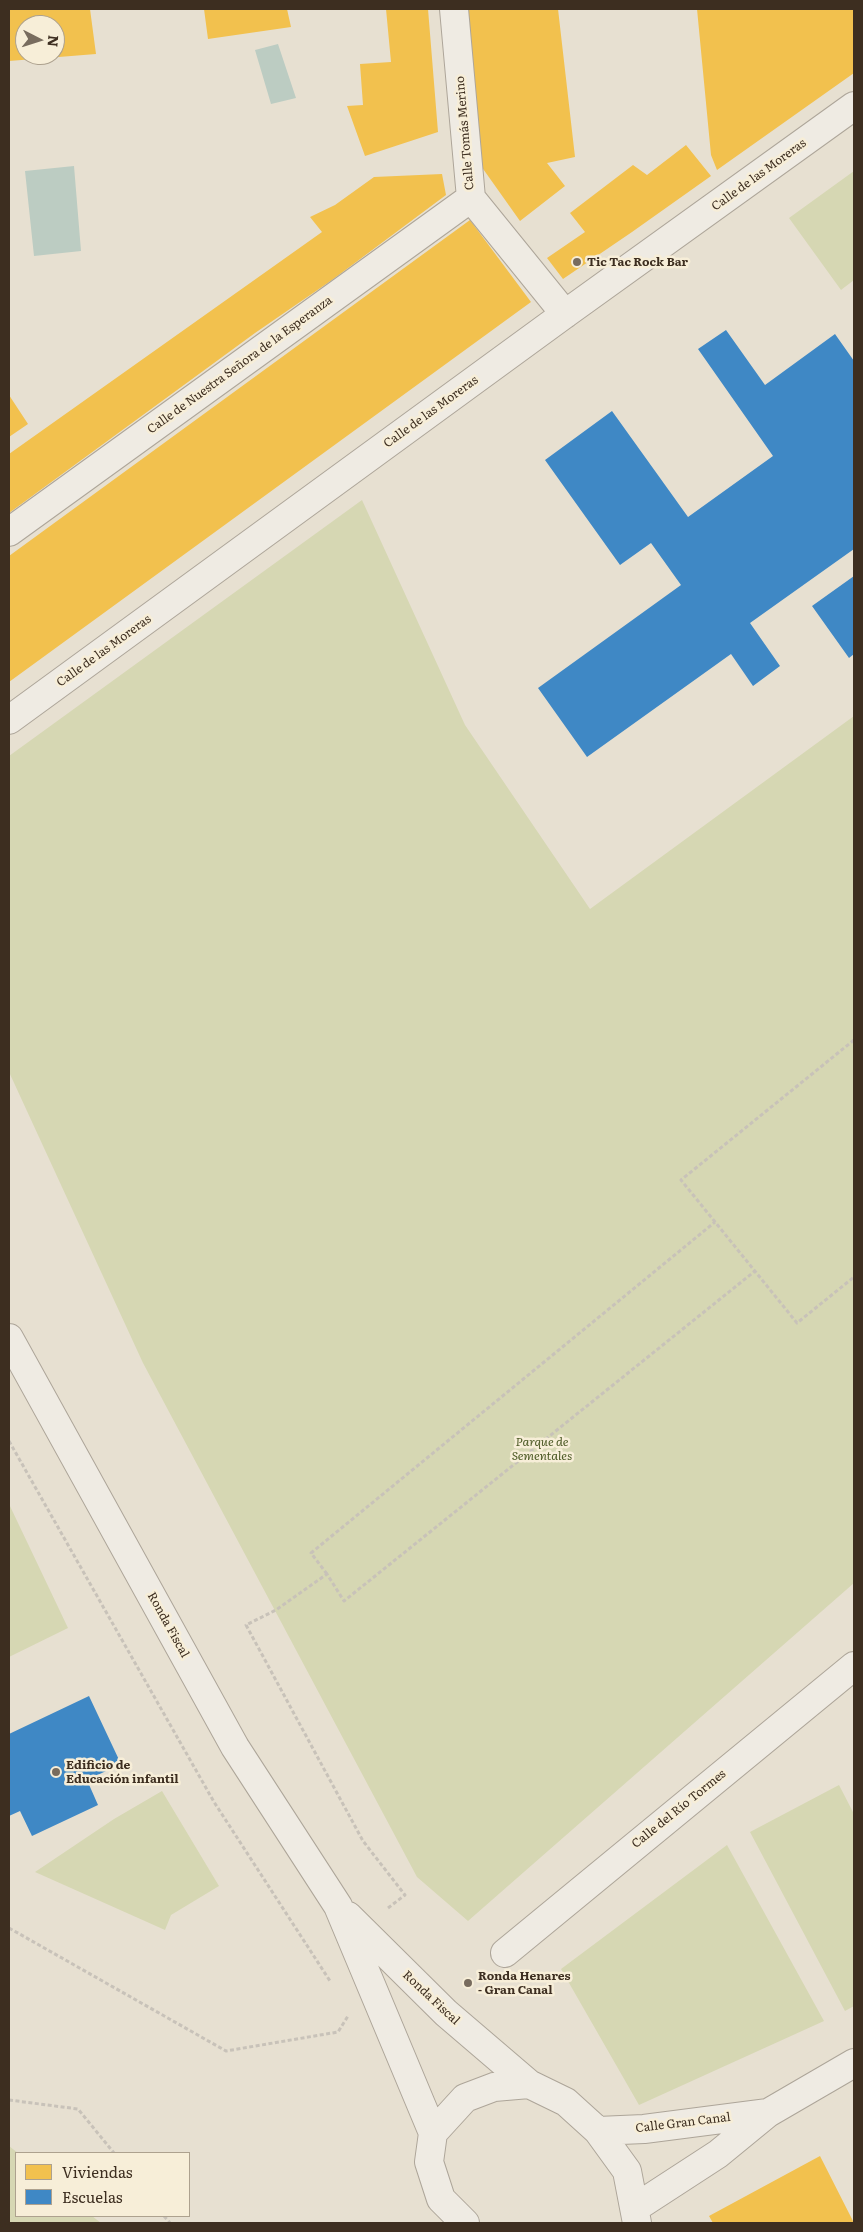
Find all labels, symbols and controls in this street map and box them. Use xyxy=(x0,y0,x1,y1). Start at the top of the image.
north arrow xyxy=(15,15,65,65)
text: N xyxy=(43,34,64,48)
street label: Calle Tomás Merino xyxy=(453,75,477,191)
street label: Calle de las Moreras xyxy=(709,136,809,214)
place label: Tic Tac Rock Bar xyxy=(587,255,688,269)
marker: Tic Tac Rock Bar xyxy=(571,256,583,268)
street label: Calle de Nuestra Señora de la Esperanza xyxy=(145,293,335,437)
street label: Calle de las Moreras xyxy=(381,373,481,451)
street label: Calle de las Moreras xyxy=(54,612,154,690)
park label: Parque de Sementales xyxy=(512,1435,572,1463)
street label: Ronda Fiscal xyxy=(144,1590,192,1660)
place label: Edificio de Educación infantil xyxy=(66,1758,179,1786)
marker: Edificio de Educación infantil xyxy=(50,1766,62,1778)
street label: Calle del Río Tormes xyxy=(629,1767,729,1851)
street label: Ronda Fiscal xyxy=(400,1968,462,2028)
place label: Ronda Henares - Gran Canal xyxy=(478,1969,570,1997)
marker: Ronda Henares - Gran Canal xyxy=(462,1977,474,1989)
street label: Calle Gran Canal xyxy=(635,2110,731,2136)
legend xyxy=(15,2152,190,2217)
text: Viviendas xyxy=(62,2160,133,2183)
text: Escuelas xyxy=(62,2185,123,2208)

